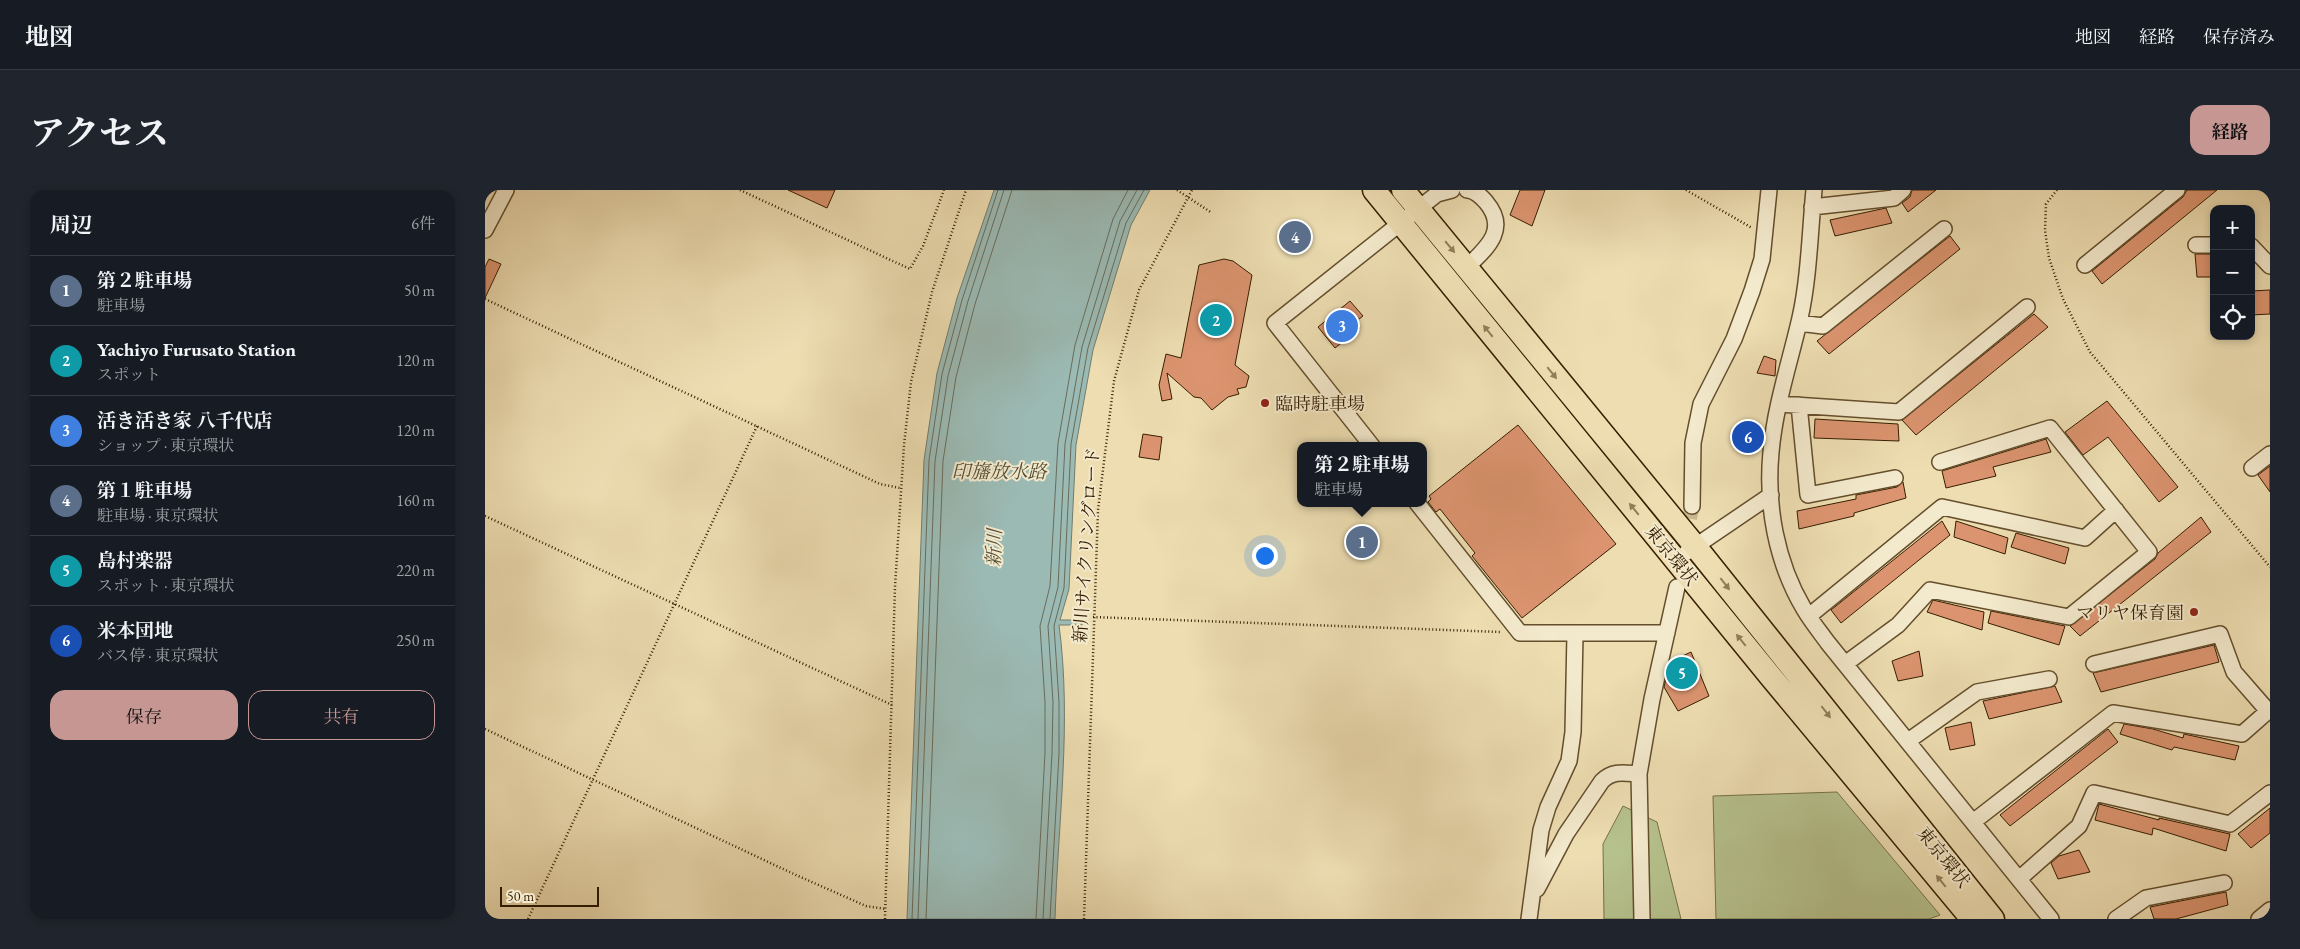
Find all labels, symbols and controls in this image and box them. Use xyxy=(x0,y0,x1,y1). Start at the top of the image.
text: 地図 xyxy=(25,21,73,52)
text: 地図 xyxy=(2075,25,2111,48)
text: 経路 xyxy=(2139,25,2175,48)
text: 保存済み xyxy=(2203,25,2275,48)
button: 経路 xyxy=(2190,105,2270,155)
text: アクセス xyxy=(30,110,169,155)
map controls xyxy=(2210,205,2255,340)
button: + xyxy=(2210,205,2255,250)
text: 周辺 xyxy=(50,211,92,238)
text: 6件 xyxy=(411,213,435,234)
pin: 4 xyxy=(1279,218,1311,256)
one-way arrow xyxy=(1444,241,1455,253)
button: − xyxy=(2210,250,2255,295)
text: 第２駐車場 xyxy=(97,268,192,293)
text: 1 xyxy=(62,280,70,301)
text: 50 m xyxy=(404,280,435,301)
text: 駐車場 xyxy=(97,295,145,316)
button: locate xyxy=(2210,295,2255,340)
pin: 2 xyxy=(1200,301,1232,339)
pin: 3 xyxy=(1326,307,1358,345)
one-way arrow xyxy=(1483,324,1494,337)
text: Yachiyo Furusato Station xyxy=(97,337,296,362)
text: 2 xyxy=(62,350,70,371)
text: 120 m xyxy=(396,350,435,371)
text: スポット xyxy=(97,364,161,385)
one-way arrow xyxy=(1547,366,1558,379)
place label: 臨時駐車場 xyxy=(1275,392,1365,415)
marker: 臨時駐車場 xyxy=(1259,397,1271,409)
text: 活き活き家 八千代店 xyxy=(97,408,273,433)
pin: 6 xyxy=(1732,418,1764,456)
text: 3 xyxy=(62,420,70,441)
text: 120 m xyxy=(396,420,435,441)
text: ショップ · 東京環状 xyxy=(97,435,234,456)
popup xyxy=(1297,442,1427,507)
street label: 新川サイクリングロード xyxy=(1068,446,1104,644)
text: 第２駐車場 xyxy=(1314,452,1410,477)
water label: 印旛放水路 xyxy=(951,459,1048,484)
text: 第１駐車場 xyxy=(97,478,192,503)
text: 駐車場 xyxy=(1314,479,1363,500)
text: 4 xyxy=(62,490,70,511)
text: 160 m xyxy=(396,490,435,511)
one-way arrow xyxy=(1629,503,1640,516)
text: 駐車場 · 東京環状 xyxy=(97,505,219,526)
street label: 東京環状 xyxy=(1640,520,1704,590)
pin: 1 xyxy=(1346,523,1378,561)
water label: 新川 xyxy=(981,527,1007,567)
your location xyxy=(1252,543,1278,569)
text: 島村楽器 xyxy=(97,548,173,573)
text: 5 xyxy=(62,560,70,581)
text: 220 m xyxy=(396,560,435,581)
text: スポット · 東京環状 xyxy=(97,575,235,596)
one-way arrow xyxy=(1720,577,1731,590)
place label: マリヤ保育園 xyxy=(2076,601,2184,624)
marker: マリヤ保育園 xyxy=(2188,606,2200,618)
text: 米本団地 xyxy=(97,618,173,643)
text: 6 xyxy=(62,630,70,651)
text: 250 m xyxy=(396,630,435,651)
one-way arrow xyxy=(1735,633,1746,646)
text: バス停 · 東京環状 xyxy=(97,645,219,666)
pin: 5 xyxy=(1666,654,1698,692)
button: 保存 xyxy=(50,690,238,740)
button: 共有 xyxy=(248,690,435,740)
one-way arrow xyxy=(1820,705,1831,718)
street label: 東京環状 xyxy=(1912,822,1976,892)
one-way arrow xyxy=(1935,875,1946,888)
scale bar xyxy=(500,884,599,907)
text: 50 m xyxy=(507,887,534,905)

